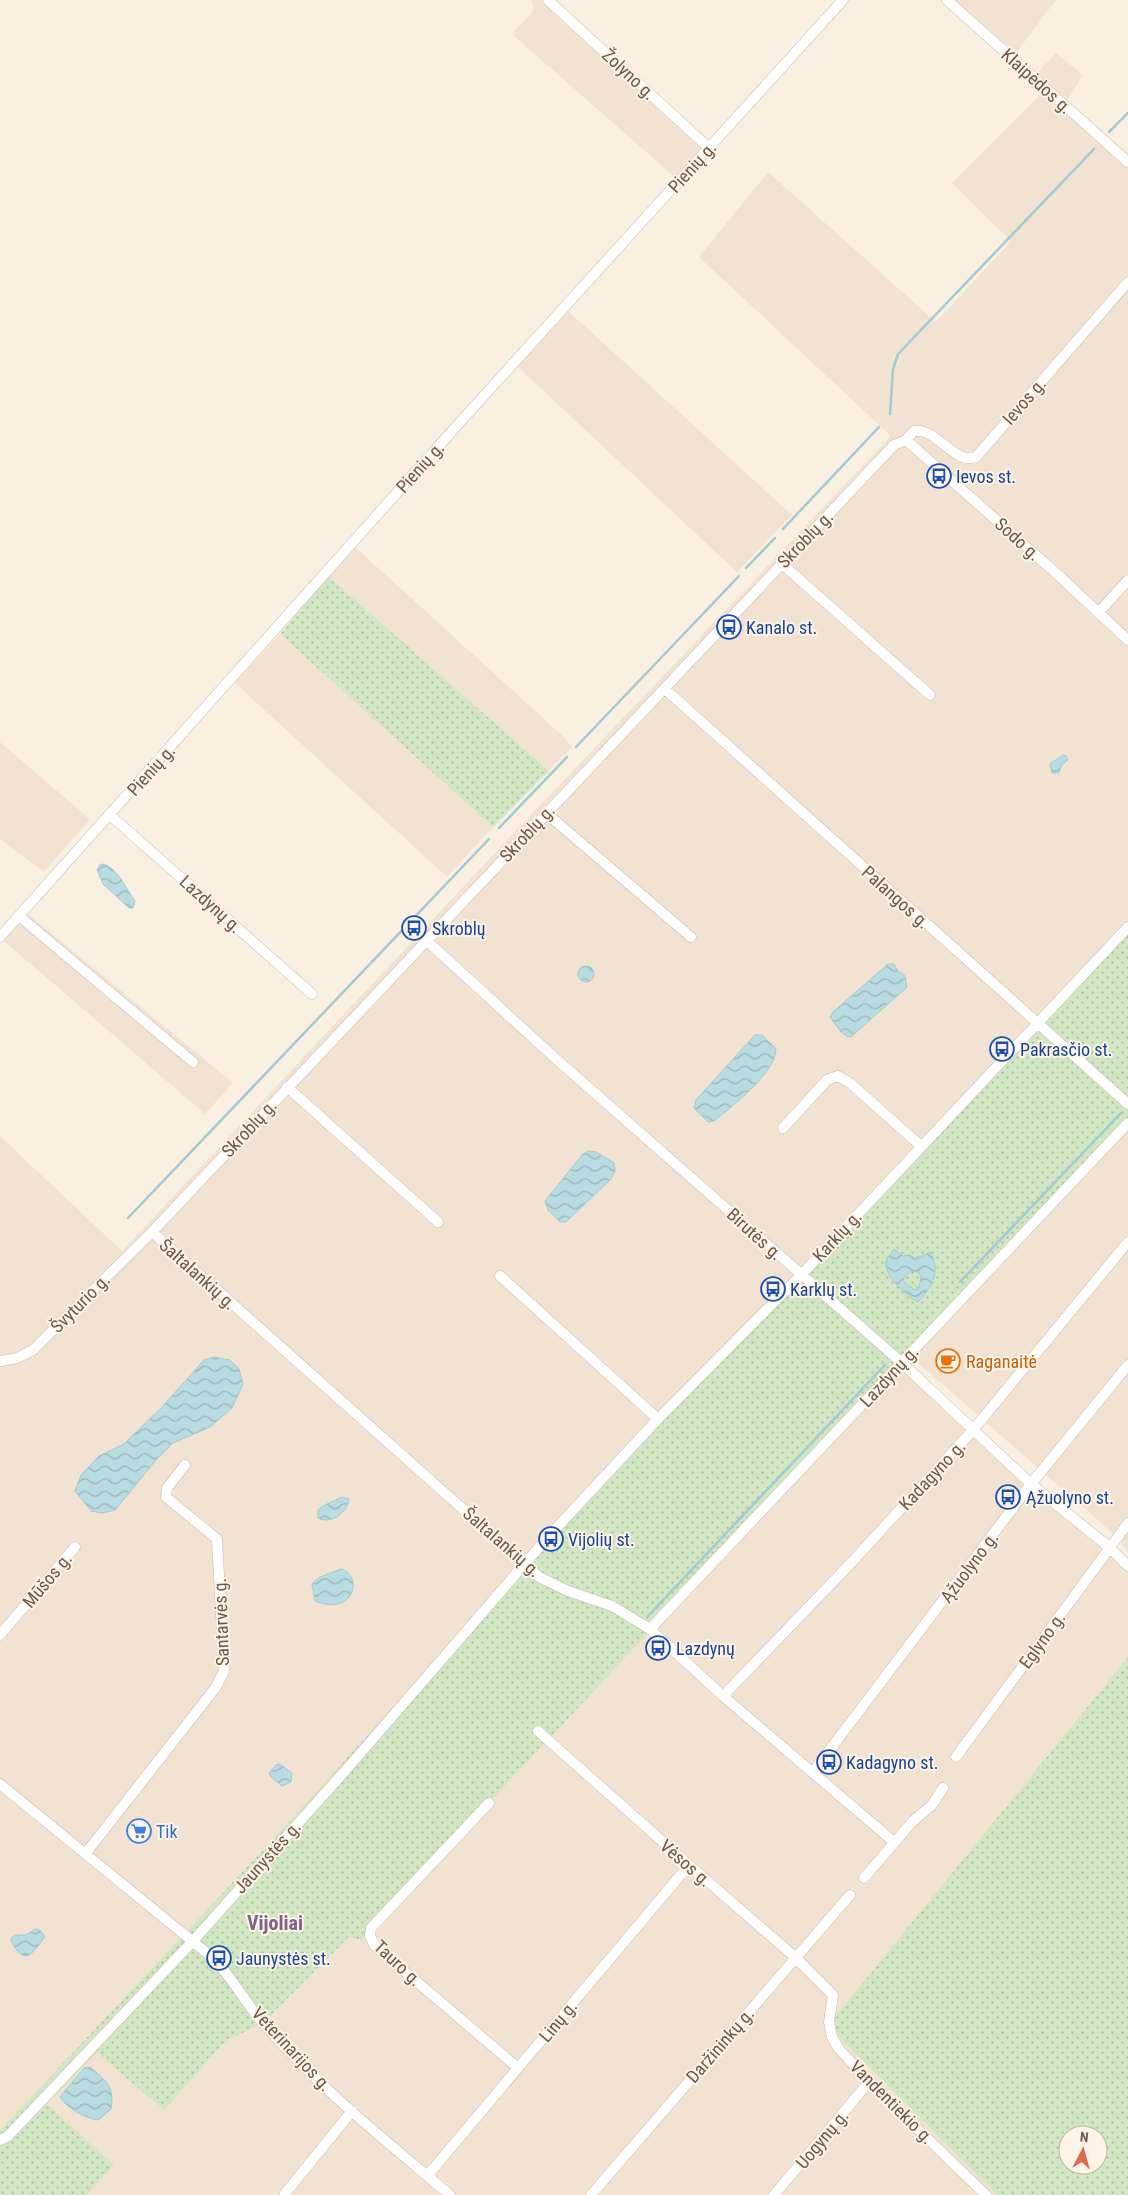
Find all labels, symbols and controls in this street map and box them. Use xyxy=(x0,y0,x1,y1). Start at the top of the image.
street label: Žolyno g. xyxy=(598,44,660,104)
street label: Klaipėdos g. xyxy=(997,44,1077,118)
street label: Pienių g. xyxy=(664,137,720,197)
street label: Ievos g. xyxy=(998,373,1050,429)
street label: Pienių g. xyxy=(392,437,448,497)
bus stop icon: Ievos st. xyxy=(926,463,952,489)
place label: Ievos st. xyxy=(956,466,1016,487)
street label: Skroblų g. xyxy=(773,506,837,572)
street label: Sodo g. xyxy=(991,513,1045,565)
bus stop icon: Kanalo st. xyxy=(716,614,742,640)
place label: Kanalo st. xyxy=(746,617,817,638)
street label: Pienių g. xyxy=(123,740,179,800)
street label: Skroblų g. xyxy=(495,800,559,866)
street label: Palangos g. xyxy=(858,861,934,933)
street label: Lazdynų g. xyxy=(176,871,246,937)
bus stop icon: Skroblų xyxy=(401,915,427,941)
place label: Skroblų xyxy=(432,918,486,939)
bus stop icon: Pakrasčio st. xyxy=(989,1036,1015,1062)
place label: Pakrasčio st. xyxy=(1020,1039,1112,1060)
street label: Skroblų g. xyxy=(217,1095,281,1161)
street label: Birutės g. xyxy=(723,1203,787,1265)
street label: Karklų g. xyxy=(808,1206,866,1266)
street label: Šaltalankių g. xyxy=(155,1234,241,1314)
street label: Švyturio g. xyxy=(46,1269,114,1337)
bus stop icon: Karklų st. xyxy=(760,1276,786,1302)
place label: Karklų st. xyxy=(790,1279,857,1300)
street label: Lazdynų g. xyxy=(855,1341,923,1411)
cafe icon: Raganaitė xyxy=(935,1348,961,1374)
place label: Raganaitė xyxy=(966,1351,1037,1372)
street label: Kadagyno g. xyxy=(894,1436,970,1514)
bus stop icon: Ąžuolyno st. xyxy=(995,1484,1021,1510)
place label: Ąžuolyno st. xyxy=(1026,1487,1114,1508)
street label: Šaltalankių g. xyxy=(459,1503,545,1581)
bus stop icon: Vijolių st. xyxy=(538,1526,564,1552)
street label: Ąžuolyno g. xyxy=(936,1527,1002,1607)
place label: Vijolių st. xyxy=(568,1529,635,1550)
street label: Mūšos g. xyxy=(18,1548,76,1612)
street label: Santarvės g. xyxy=(209,1578,233,1666)
street label: Eglyno g. xyxy=(1014,1608,1070,1672)
bus stop icon: Lazdynų xyxy=(645,1635,671,1661)
place label: Lazdynų xyxy=(676,1638,735,1659)
bus stop icon: Kadagyno st. xyxy=(816,1749,842,1775)
place label: Kadagyno st. xyxy=(846,1752,939,1773)
street label: Jaunystės g. xyxy=(229,1816,305,1898)
supermarket icon: Tik xyxy=(126,1818,152,1844)
place label: Tik xyxy=(156,1821,178,1842)
street label: Vėsos g. xyxy=(656,1835,716,1891)
district label: Vijoliai xyxy=(247,1911,303,1935)
street label: Tauro g. xyxy=(370,1936,426,1990)
bus stop icon: Jaunystės st. xyxy=(206,1945,232,1971)
place label: Jaunystės st. xyxy=(236,1948,331,1969)
street label: Linų g. xyxy=(535,1996,581,2046)
street label: Veterinarijos g. xyxy=(248,2003,336,2095)
street label: Daržininkų g. xyxy=(682,2003,758,2087)
street label: Vandentiekio g. xyxy=(846,2056,938,2148)
street label: Uogynų g. xyxy=(791,2105,853,2173)
north arrow xyxy=(1058,2125,1108,2175)
text: N xyxy=(1079,2129,1089,2145)

